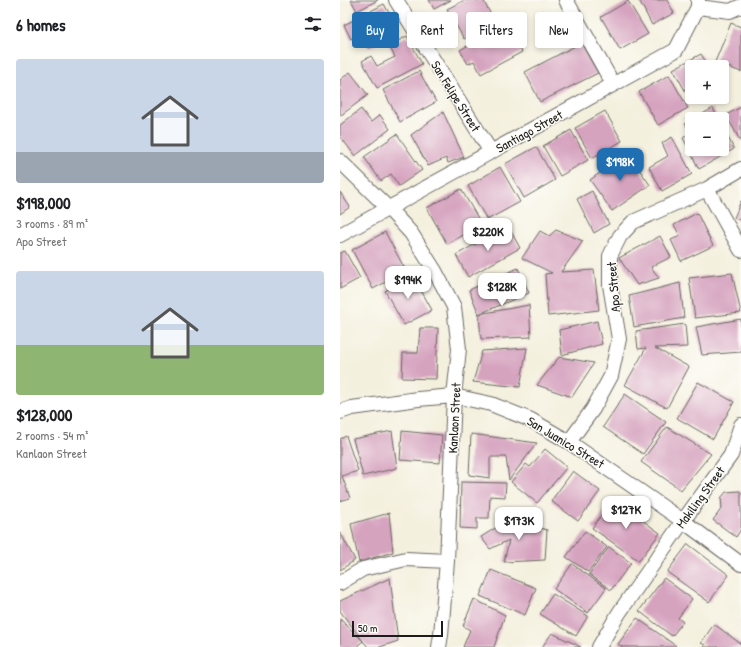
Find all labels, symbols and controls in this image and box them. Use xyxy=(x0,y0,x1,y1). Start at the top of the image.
chip: Buy xyxy=(352,12,399,48)
chip: Rent xyxy=(407,12,458,48)
chip: Filters xyxy=(466,12,527,48)
chip: New xyxy=(535,12,583,48)
text: 6 homes xyxy=(16,13,66,36)
icon: filters xyxy=(302,13,324,35)
street label: San Felipe Street xyxy=(427,57,485,135)
map controls xyxy=(685,60,729,156)
button: + xyxy=(685,60,729,104)
icon: home xyxy=(134,85,206,157)
street label: Santiago Street xyxy=(492,105,566,157)
button: − xyxy=(685,112,729,156)
pin: $198K xyxy=(592,148,648,182)
text: $198K xyxy=(606,152,634,170)
text: $198,000 xyxy=(16,191,71,214)
text: 3 rooms · 89 m² xyxy=(16,214,88,232)
pin: $220K xyxy=(460,218,516,252)
text: $220K xyxy=(472,222,504,240)
text: Apo Street xyxy=(16,232,66,250)
street label: Apo Street xyxy=(602,261,624,313)
pin: $194K xyxy=(380,266,436,300)
text: $194K xyxy=(394,270,422,288)
pin: $128K xyxy=(474,273,530,307)
text: $128K xyxy=(487,277,517,295)
icon: home xyxy=(134,297,206,369)
street label: Kanlaon Street xyxy=(443,382,465,454)
text: $128,000 xyxy=(16,403,72,426)
street label: San Juanico Street xyxy=(524,412,609,472)
text: 2 rooms · 54 m² xyxy=(16,426,88,444)
text: Kanlaon Street xyxy=(16,444,87,462)
street label: Makiling Street xyxy=(671,462,729,532)
pin: $127K xyxy=(598,496,654,530)
text: $127K xyxy=(611,500,641,518)
pin: $173K xyxy=(491,507,547,541)
text: $173K xyxy=(504,511,534,529)
scale bar xyxy=(352,619,443,638)
text: 50 m xyxy=(358,621,378,635)

